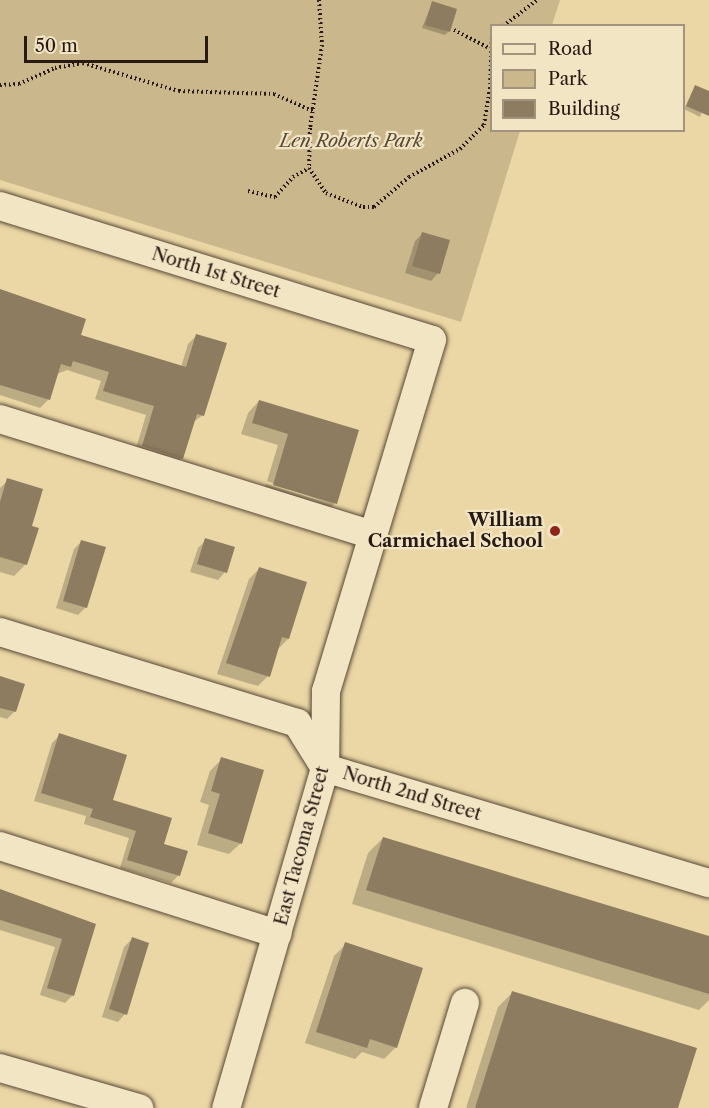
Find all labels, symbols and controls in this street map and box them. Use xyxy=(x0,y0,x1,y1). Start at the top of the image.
scale bar xyxy=(27,24,212,62)
legend xyxy=(490,24,685,132)
text: 50 m xyxy=(35,35,78,57)
text: Road xyxy=(548,38,593,60)
text: Park xyxy=(548,68,587,90)
text: Building xyxy=(548,98,620,120)
park label: Len Roberts Park xyxy=(279,130,423,152)
street label: North 1st Street xyxy=(149,243,283,303)
place label: William Carmichael School xyxy=(368,510,543,552)
marker: William Carmichael School xyxy=(548,524,562,538)
street label: North 2nd Street xyxy=(340,763,484,825)
street label: East Tacoma Street xyxy=(270,764,334,928)

